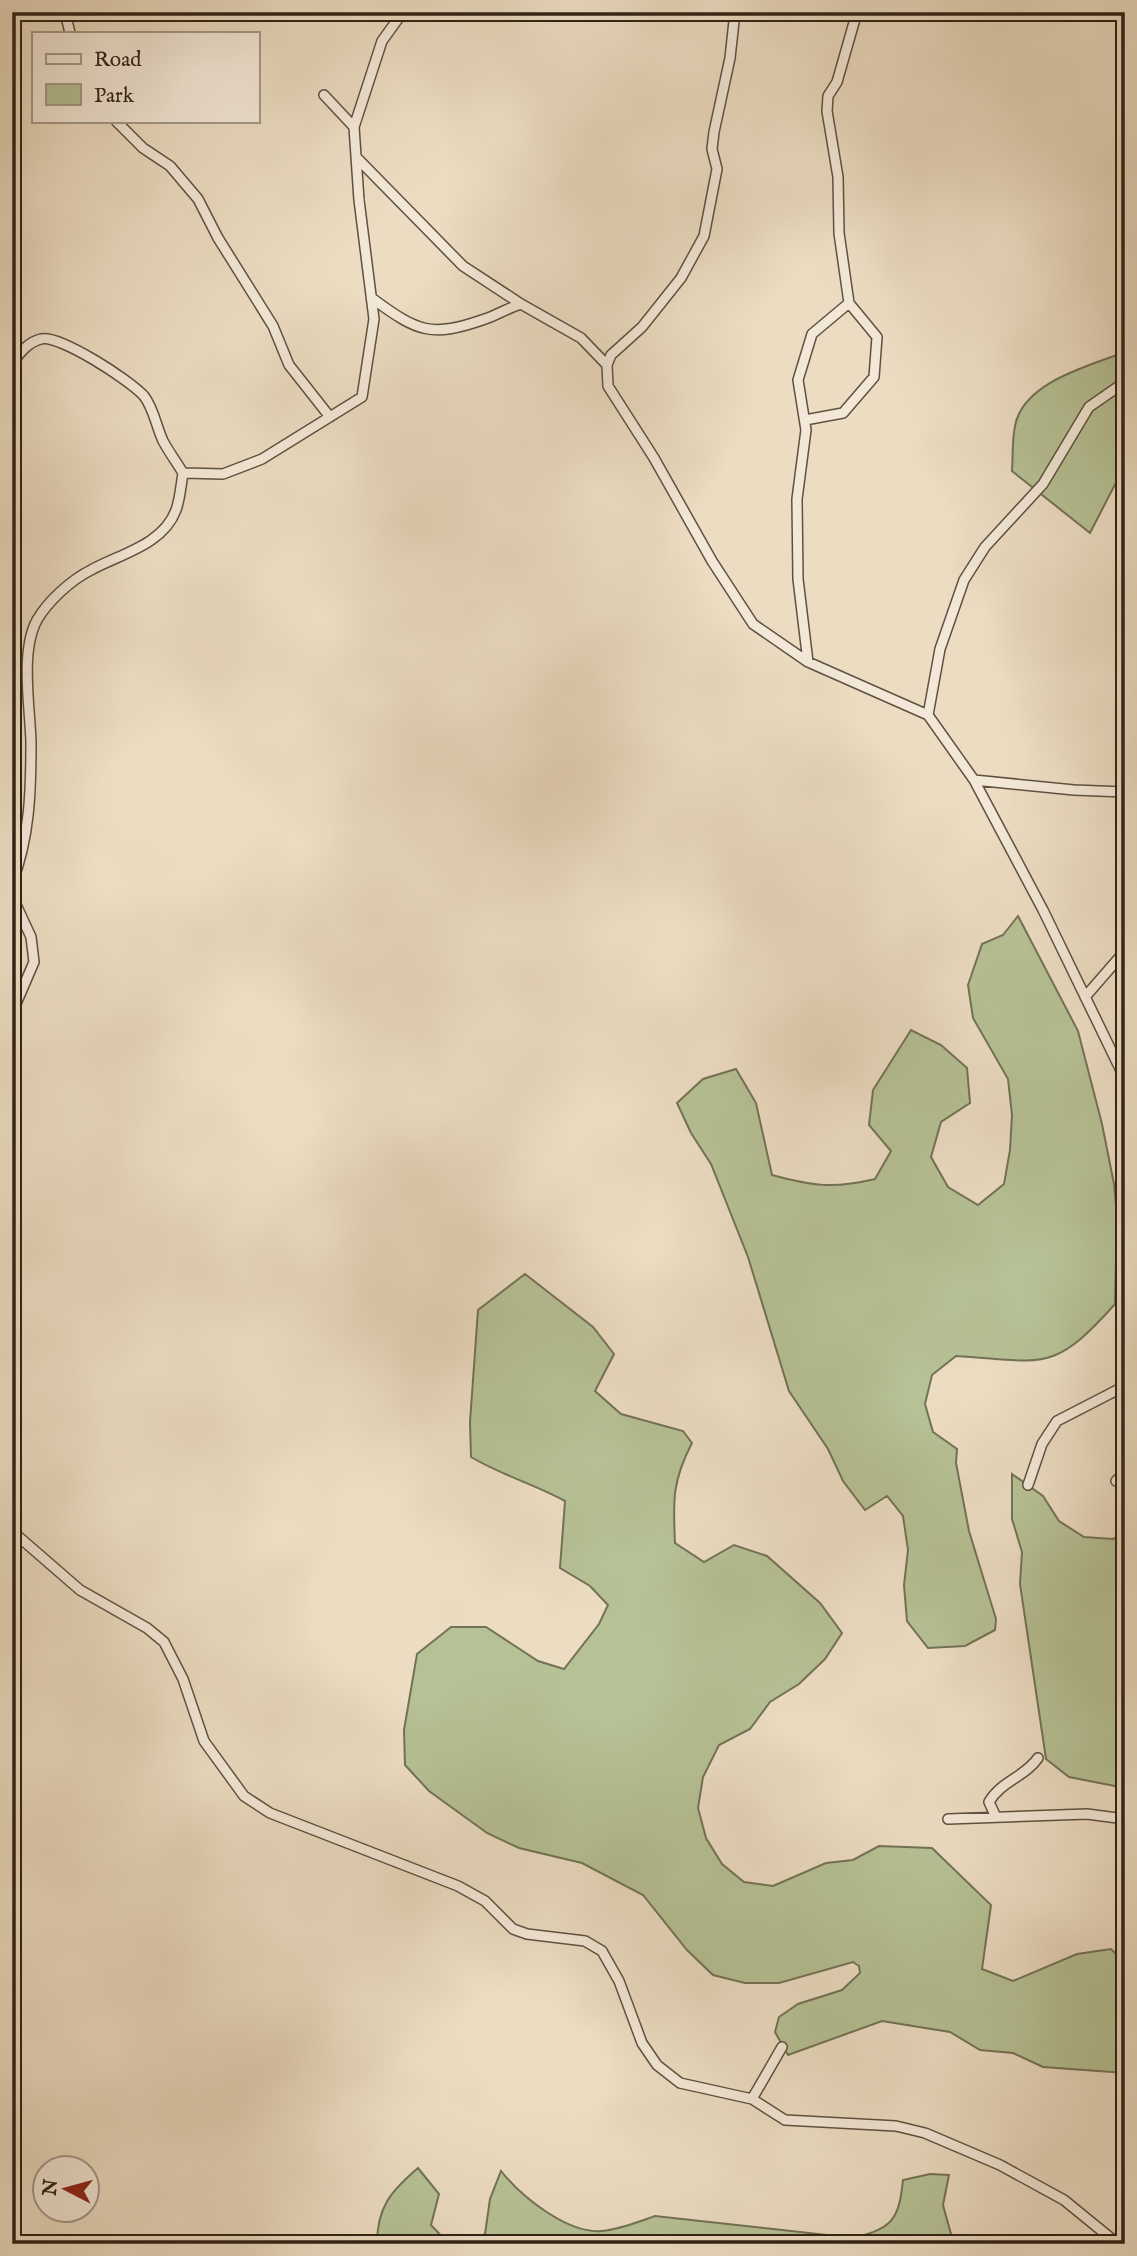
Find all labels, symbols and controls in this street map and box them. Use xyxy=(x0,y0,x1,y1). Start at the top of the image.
legend xyxy=(32,32,259,122)
text: Road xyxy=(94,47,142,74)
text: Park xyxy=(94,83,135,110)
north arrow xyxy=(32,2154,102,2224)
text: N xyxy=(38,2177,64,2198)

